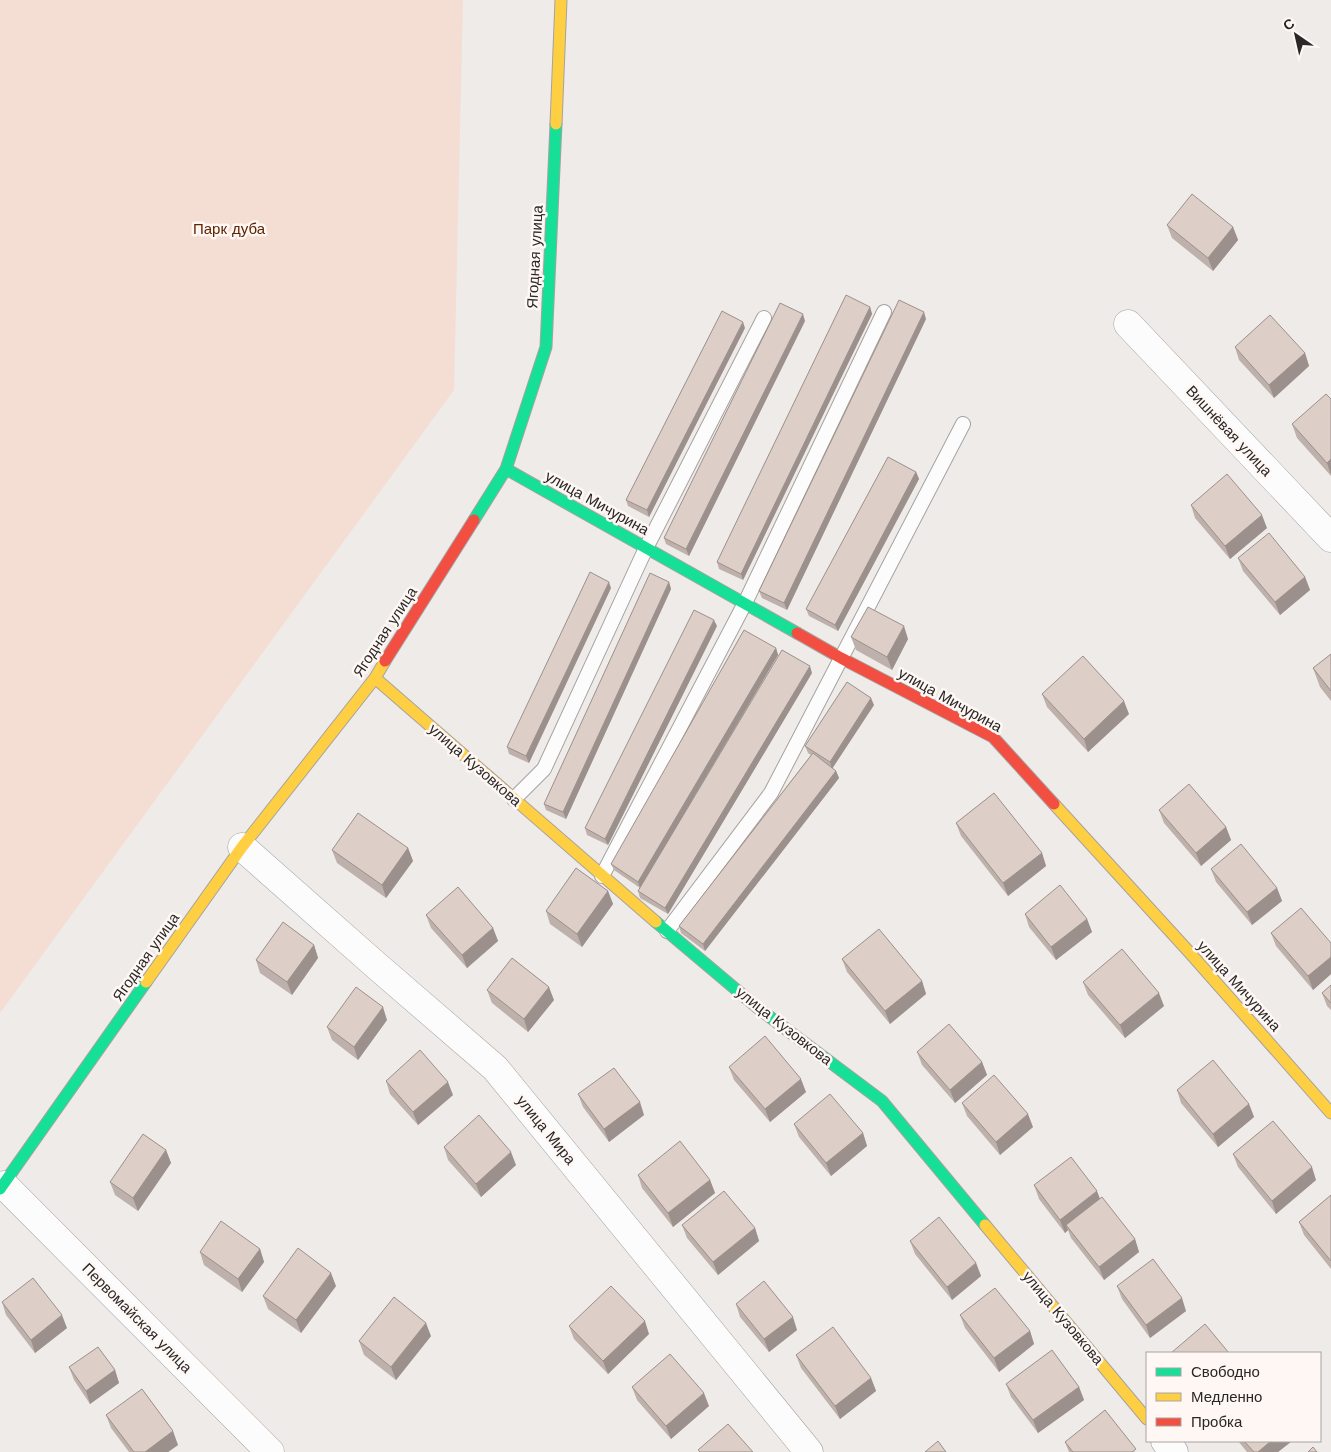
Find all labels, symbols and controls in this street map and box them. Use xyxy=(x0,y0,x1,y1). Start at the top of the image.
north arrow xyxy=(1271,10,1321,60)
text: С xyxy=(1280,15,1297,34)
street label: Ягодная улица xyxy=(523,204,547,309)
park label: Парк дуба xyxy=(193,220,266,238)
street label: Вишнёвая улица xyxy=(1182,382,1276,481)
street label: улица Мичурина xyxy=(542,467,653,539)
street label: Ягодная улица xyxy=(349,583,421,680)
street label: улица Мичурина xyxy=(895,664,1006,736)
street label: улица Кузовкова xyxy=(425,720,525,811)
street label: Ягодная улица xyxy=(109,909,184,1005)
street label: улица Мичурина xyxy=(1194,937,1285,1036)
street label: улица Кузовкова xyxy=(732,983,836,1069)
street label: улица Мира xyxy=(513,1092,580,1169)
street label: Первомайская улица xyxy=(78,1259,196,1377)
street label: улица Кузовкова xyxy=(1019,1267,1108,1369)
legend xyxy=(1146,1352,1321,1442)
text: Свободно xyxy=(1191,1363,1260,1381)
text: Медленно xyxy=(1191,1388,1262,1406)
text: Пробка xyxy=(1191,1413,1243,1431)

